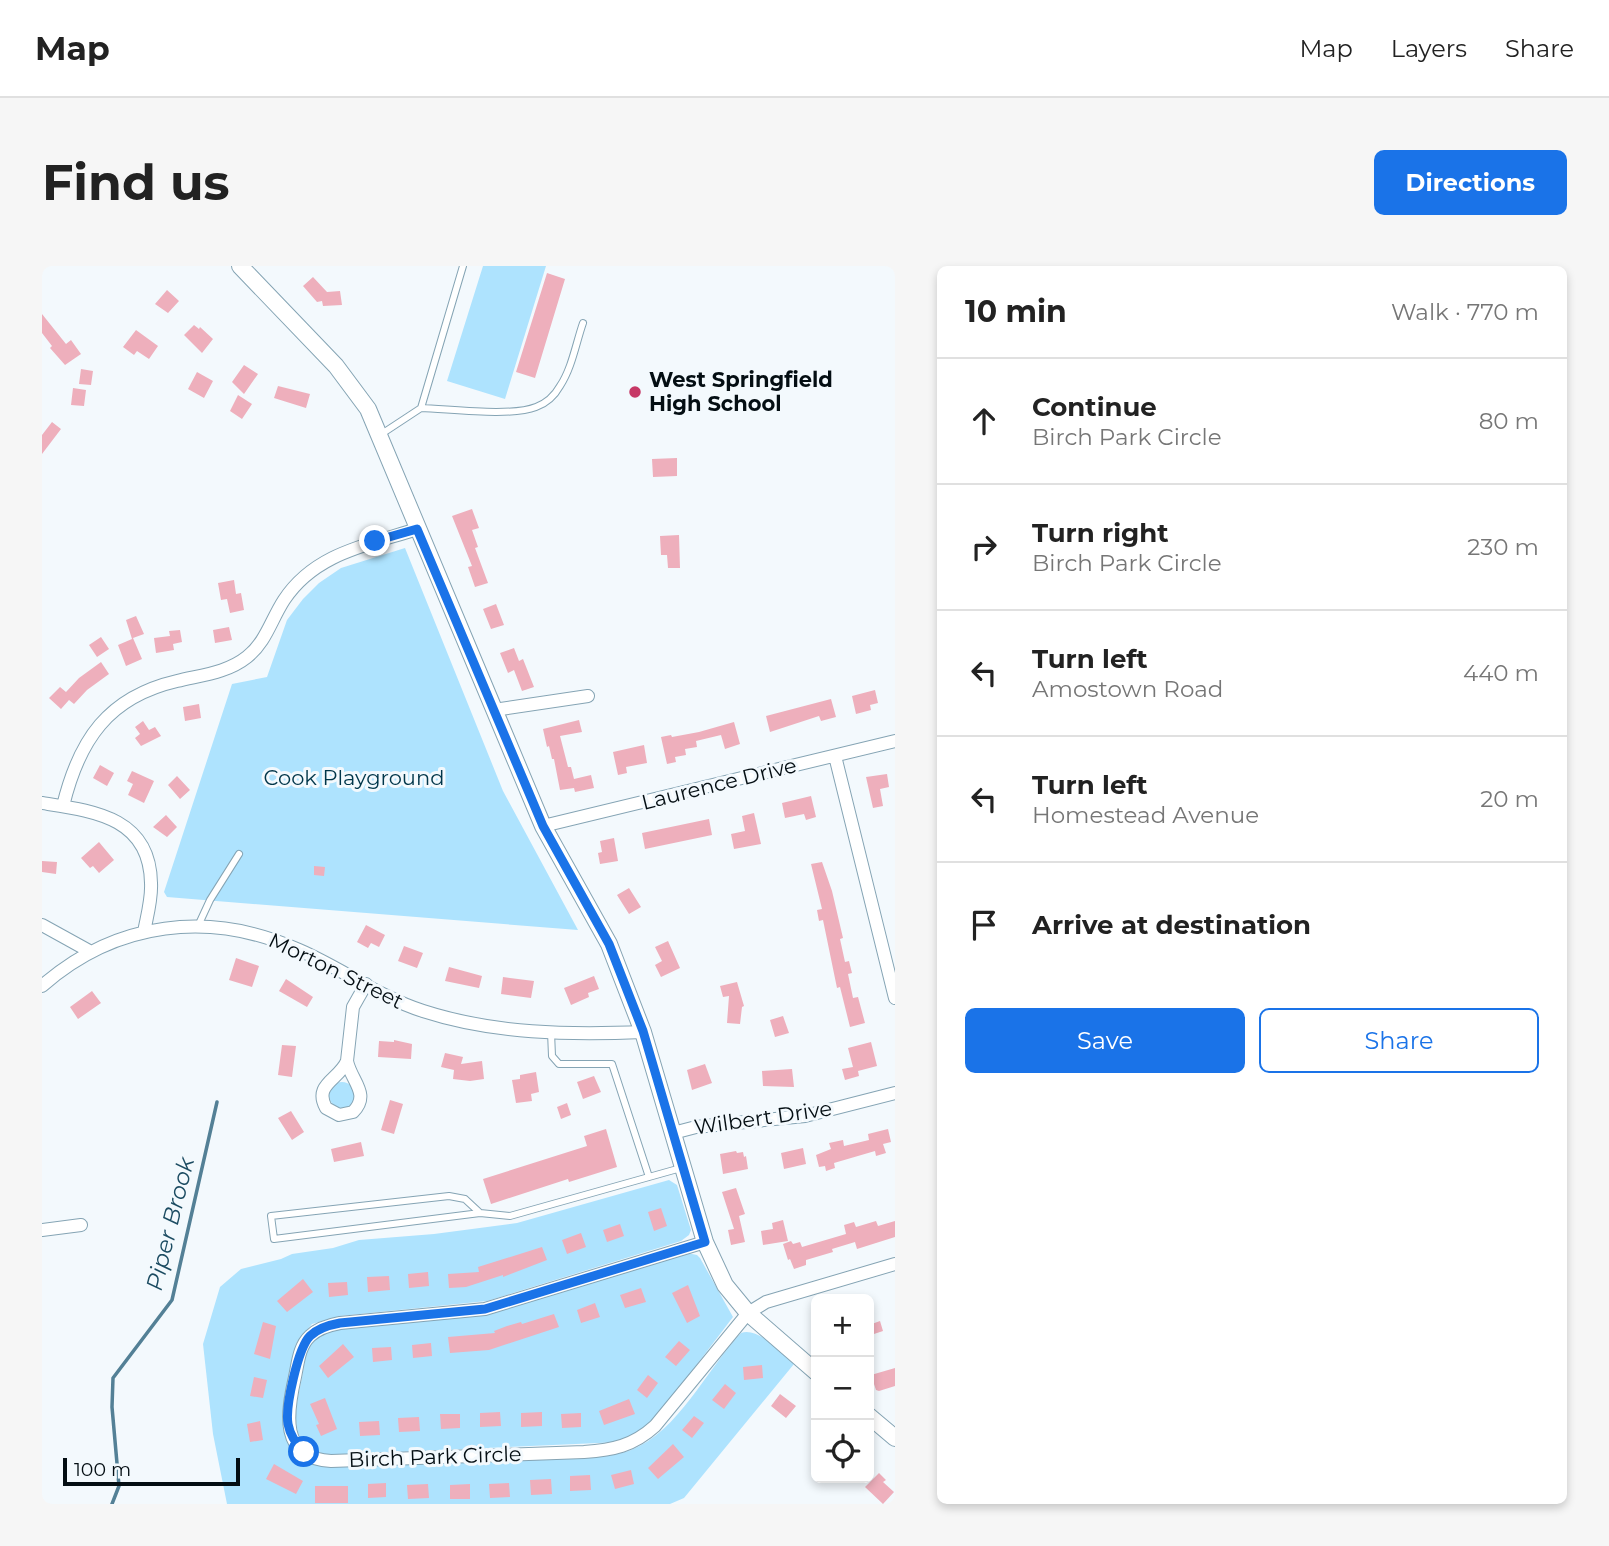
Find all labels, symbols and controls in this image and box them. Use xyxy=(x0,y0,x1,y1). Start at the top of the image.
text: Map xyxy=(35,28,110,68)
text: Map xyxy=(1299,34,1353,63)
text: Layers xyxy=(1391,34,1467,63)
text: Share xyxy=(1505,34,1574,63)
button: Directions xyxy=(1374,150,1567,215)
text: Find us xyxy=(42,153,230,212)
text: 10 min xyxy=(965,293,1067,330)
text: Walk · 770 m xyxy=(1391,298,1539,326)
place label: West Springfield High School xyxy=(649,367,833,416)
marker: West Springfield High School xyxy=(627,384,643,400)
text: Continue xyxy=(1032,391,1157,423)
icon: ahead xyxy=(965,402,1003,440)
text: 80 m xyxy=(1479,407,1539,435)
text: Birch Park Circle xyxy=(1032,423,1222,451)
text: Turn right xyxy=(1032,517,1168,549)
route end xyxy=(359,525,390,556)
icon: right xyxy=(965,528,1003,566)
text: 230 m xyxy=(1467,533,1539,561)
text: Birch Park Circle xyxy=(1032,549,1222,577)
text: Turn left xyxy=(1032,643,1148,675)
icon: left xyxy=(965,654,1003,692)
text: 440 m xyxy=(1463,659,1539,687)
text: Amostown Road xyxy=(1032,675,1223,703)
street label: Laurence Drive xyxy=(639,752,799,815)
park label: Cook Playground xyxy=(264,765,444,790)
text: Turn left xyxy=(1032,769,1148,801)
icon: left xyxy=(965,780,1003,818)
text: 20 m xyxy=(1480,785,1539,813)
text: Homestead Avenue xyxy=(1032,801,1259,829)
icon: arrive xyxy=(965,906,1003,944)
text: Arrive at destination xyxy=(1032,909,1311,941)
street label: Morton Street xyxy=(265,927,408,1014)
button: Save xyxy=(965,1008,1245,1073)
button: Share xyxy=(1259,1008,1539,1073)
street label: Wilbert Drive xyxy=(692,1095,833,1140)
water label: Piper Brook xyxy=(140,1153,200,1293)
map controls xyxy=(811,1294,874,1483)
button: + xyxy=(811,1294,874,1357)
button: − xyxy=(811,1357,874,1420)
button: locate xyxy=(811,1420,874,1483)
route start xyxy=(288,1436,319,1467)
street label: Birch Park Circle xyxy=(348,1441,522,1472)
scale bar xyxy=(63,1455,240,1487)
text: 100 m xyxy=(74,1458,131,1481)

